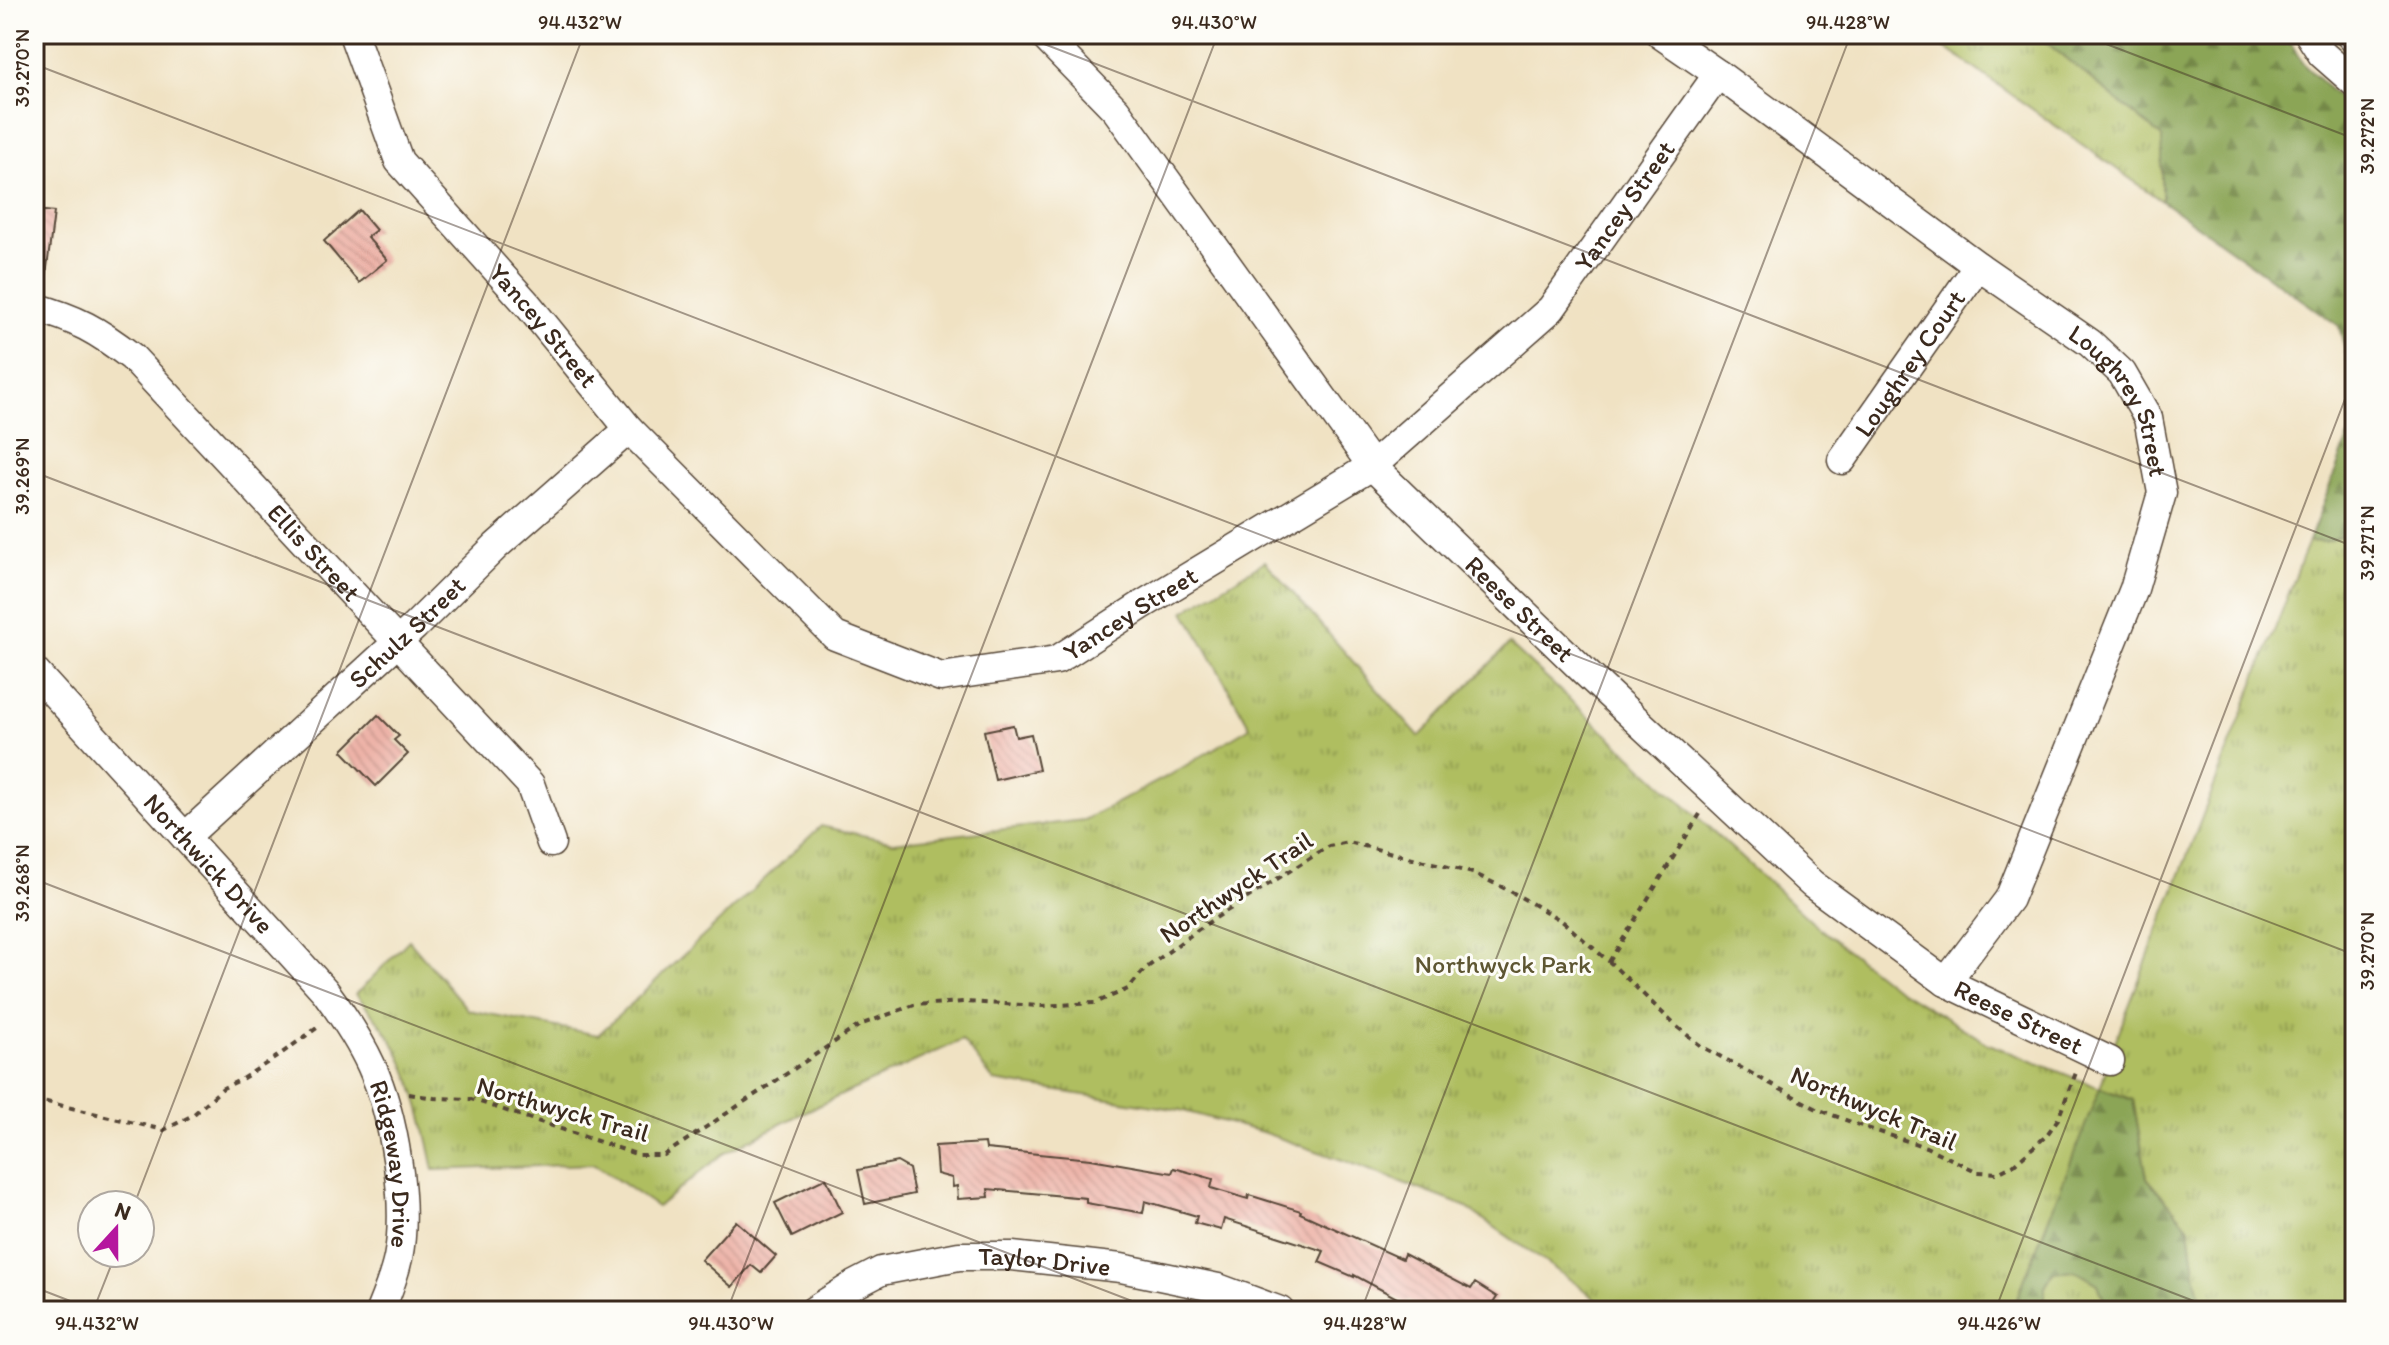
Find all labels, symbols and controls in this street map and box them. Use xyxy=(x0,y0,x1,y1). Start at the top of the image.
text: 94.432°W xyxy=(538,10,622,34)
text: 94.430°W xyxy=(1171,10,1257,34)
text: 94.428°W xyxy=(1806,10,1890,34)
text: 39.270°N xyxy=(10,29,34,107)
text: 39.272°N xyxy=(2355,98,2379,174)
street label: Yancey Street xyxy=(1567,134,1682,277)
street label: Yancey Street xyxy=(482,257,605,394)
street label: Loughrey Court xyxy=(1847,284,1972,443)
street label: Loughrey Street xyxy=(2063,317,2175,479)
text: 39.269°N xyxy=(10,437,34,515)
street label: Ellis Street xyxy=(261,497,368,608)
text: 39.271°N xyxy=(2355,505,2379,581)
street label: Reese Street xyxy=(1458,549,1581,669)
street label: Yancey Street xyxy=(1057,559,1203,668)
street label: Schulz Street xyxy=(342,569,472,695)
street label: Northwick Drive xyxy=(137,786,281,940)
street label: Northwyck Trail xyxy=(1153,824,1319,950)
text: 39.268°N xyxy=(10,844,34,922)
text: 39.270°N xyxy=(2355,912,2379,990)
park label: Northwyck Park xyxy=(1415,948,1592,980)
street label: Reese Street xyxy=(1949,972,2089,1062)
street label: Northwyck Trail xyxy=(1786,1058,1962,1158)
street label: Northwyck Trail xyxy=(473,1069,653,1149)
street label: Ridgeway Drive xyxy=(363,1076,418,1250)
north arrow xyxy=(76,1189,156,1269)
text: N xyxy=(111,1196,135,1226)
street label: Taylor Drive xyxy=(978,1240,1112,1283)
text: 94.432°W xyxy=(55,1311,139,1335)
text: 94.430°W xyxy=(688,1311,774,1335)
text: 94.428°W xyxy=(1323,1311,1407,1335)
text: 94.426°W xyxy=(1957,1311,2041,1335)

